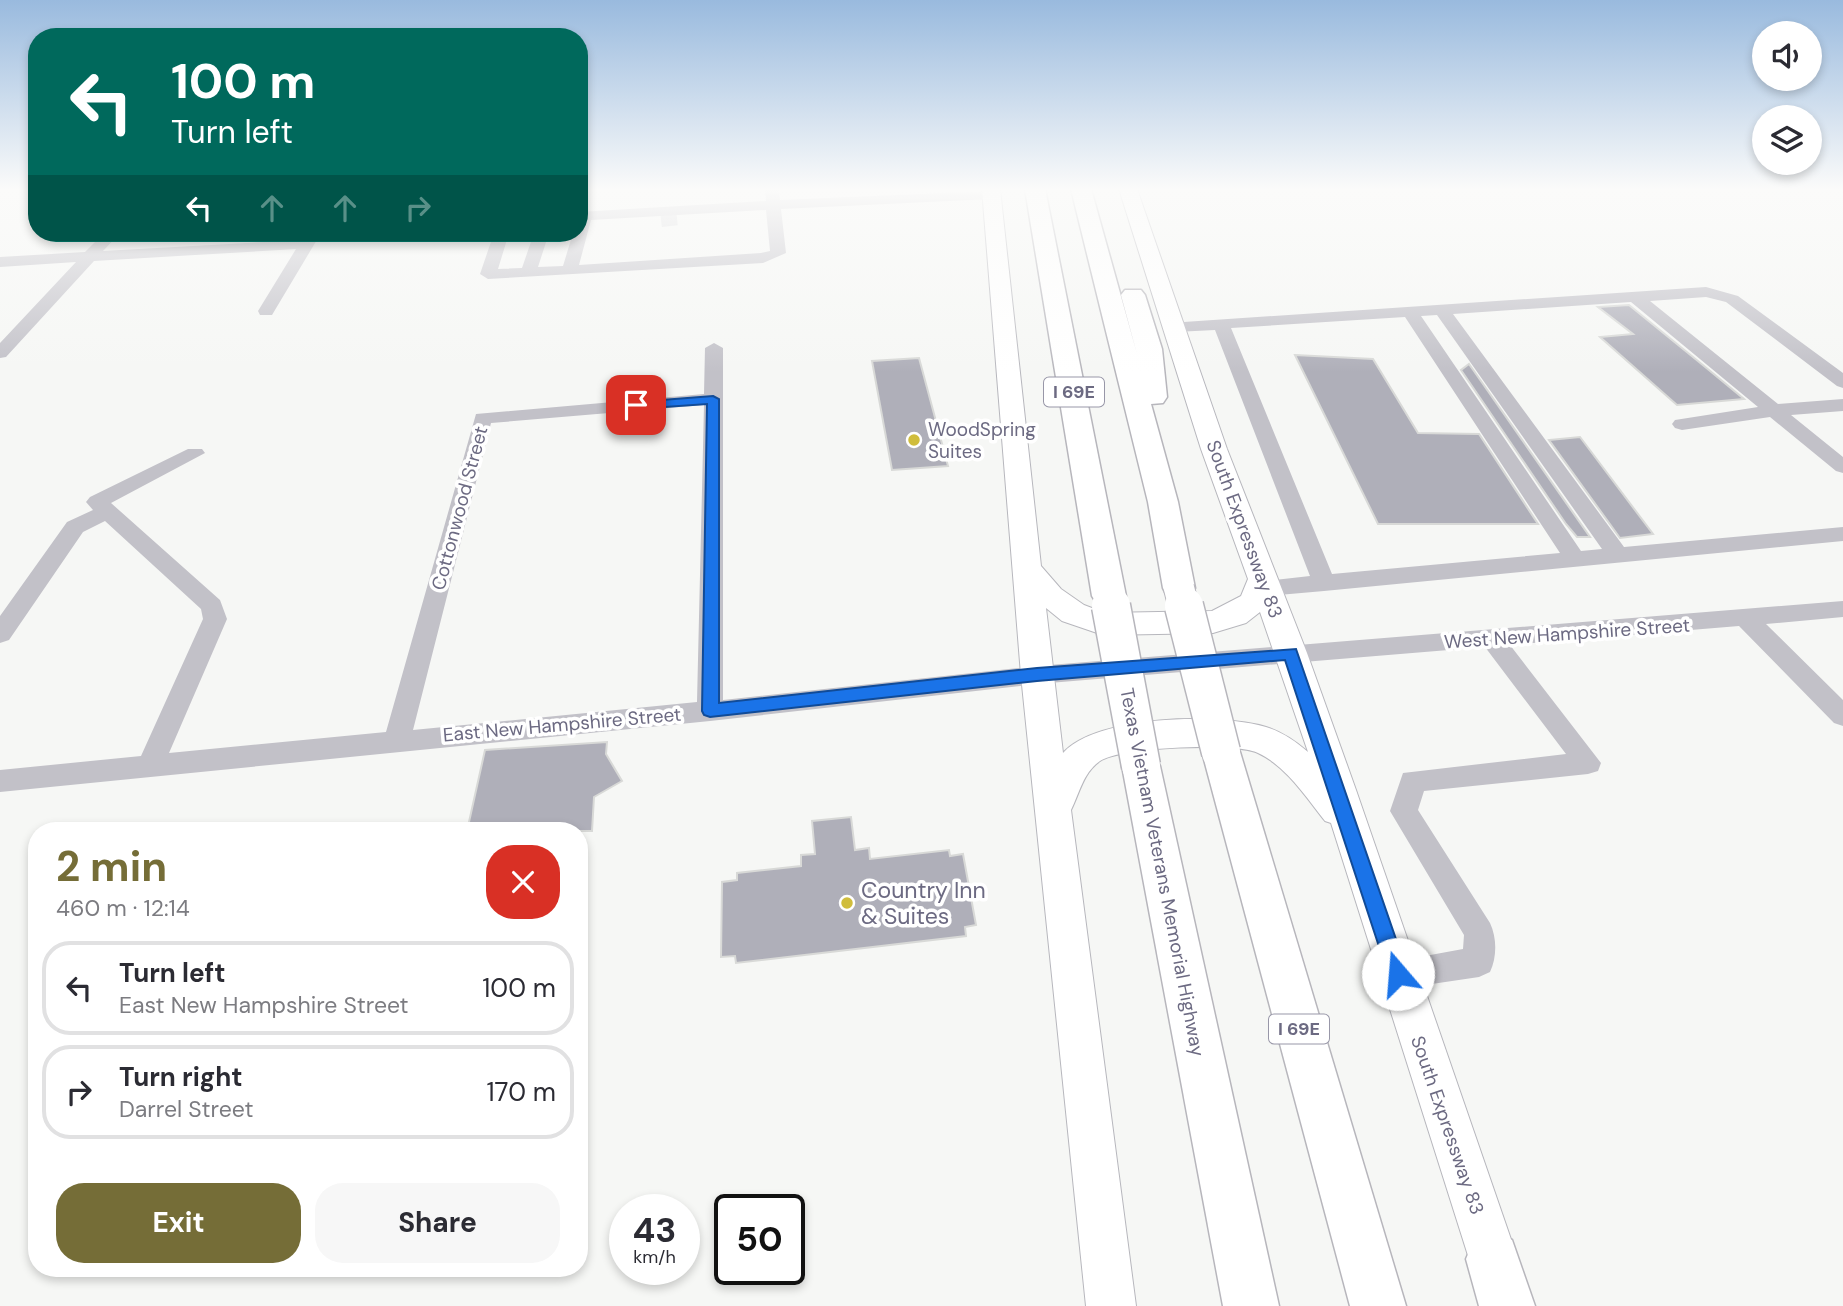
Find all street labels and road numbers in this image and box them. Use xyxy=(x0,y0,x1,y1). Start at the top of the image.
road number: I 69E xyxy=(1044,378,1104,406)
street label: Cottonwood Street xyxy=(426,423,493,593)
street label: South Expressway 83 xyxy=(1201,437,1288,622)
street label: West New Hampshire Street xyxy=(1443,612,1691,655)
street label: Texas Vietnam Veterans Memorial Highway xyxy=(1114,686,1211,1059)
street label: East New Hampshire Street xyxy=(442,702,682,747)
road number: I 69E xyxy=(1269,1014,1329,1044)
street label: South Expressway 83 xyxy=(1405,1032,1490,1218)

